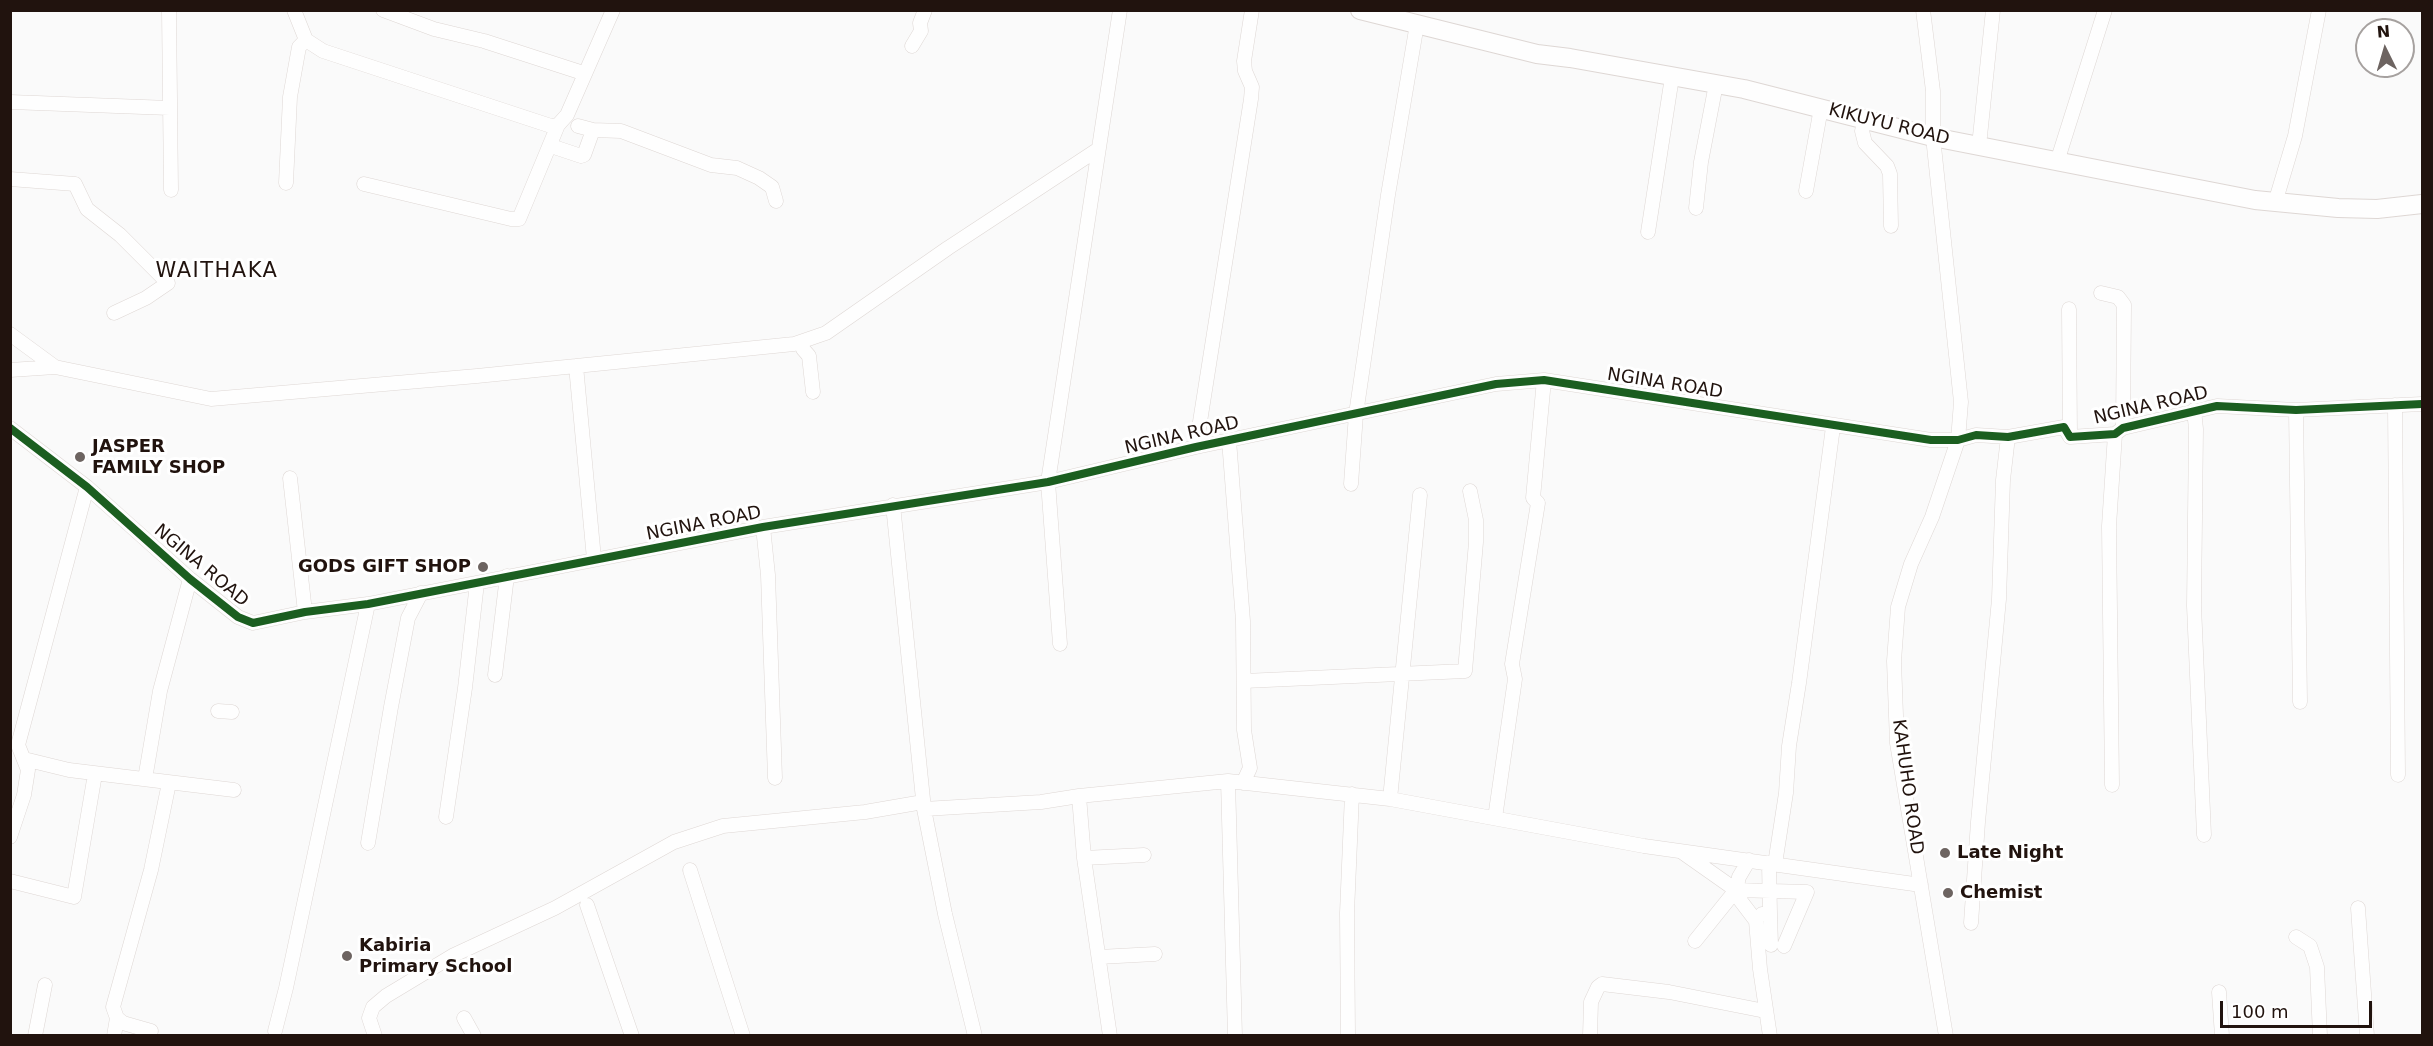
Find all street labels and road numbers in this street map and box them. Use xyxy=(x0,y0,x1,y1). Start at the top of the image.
street label: KIKUYU ROAD xyxy=(1826,100,1952,150)
street label: NGINA ROAD xyxy=(1606,364,1724,404)
street label: NGINA ROAD xyxy=(2092,382,2210,430)
street label: NGINA ROAD xyxy=(1123,412,1241,460)
street label: NGINA ROAD xyxy=(645,502,763,546)
street label: NGINA ROAD xyxy=(149,520,253,612)
street label: KAHUHO ROAD xyxy=(1887,718,1927,856)

